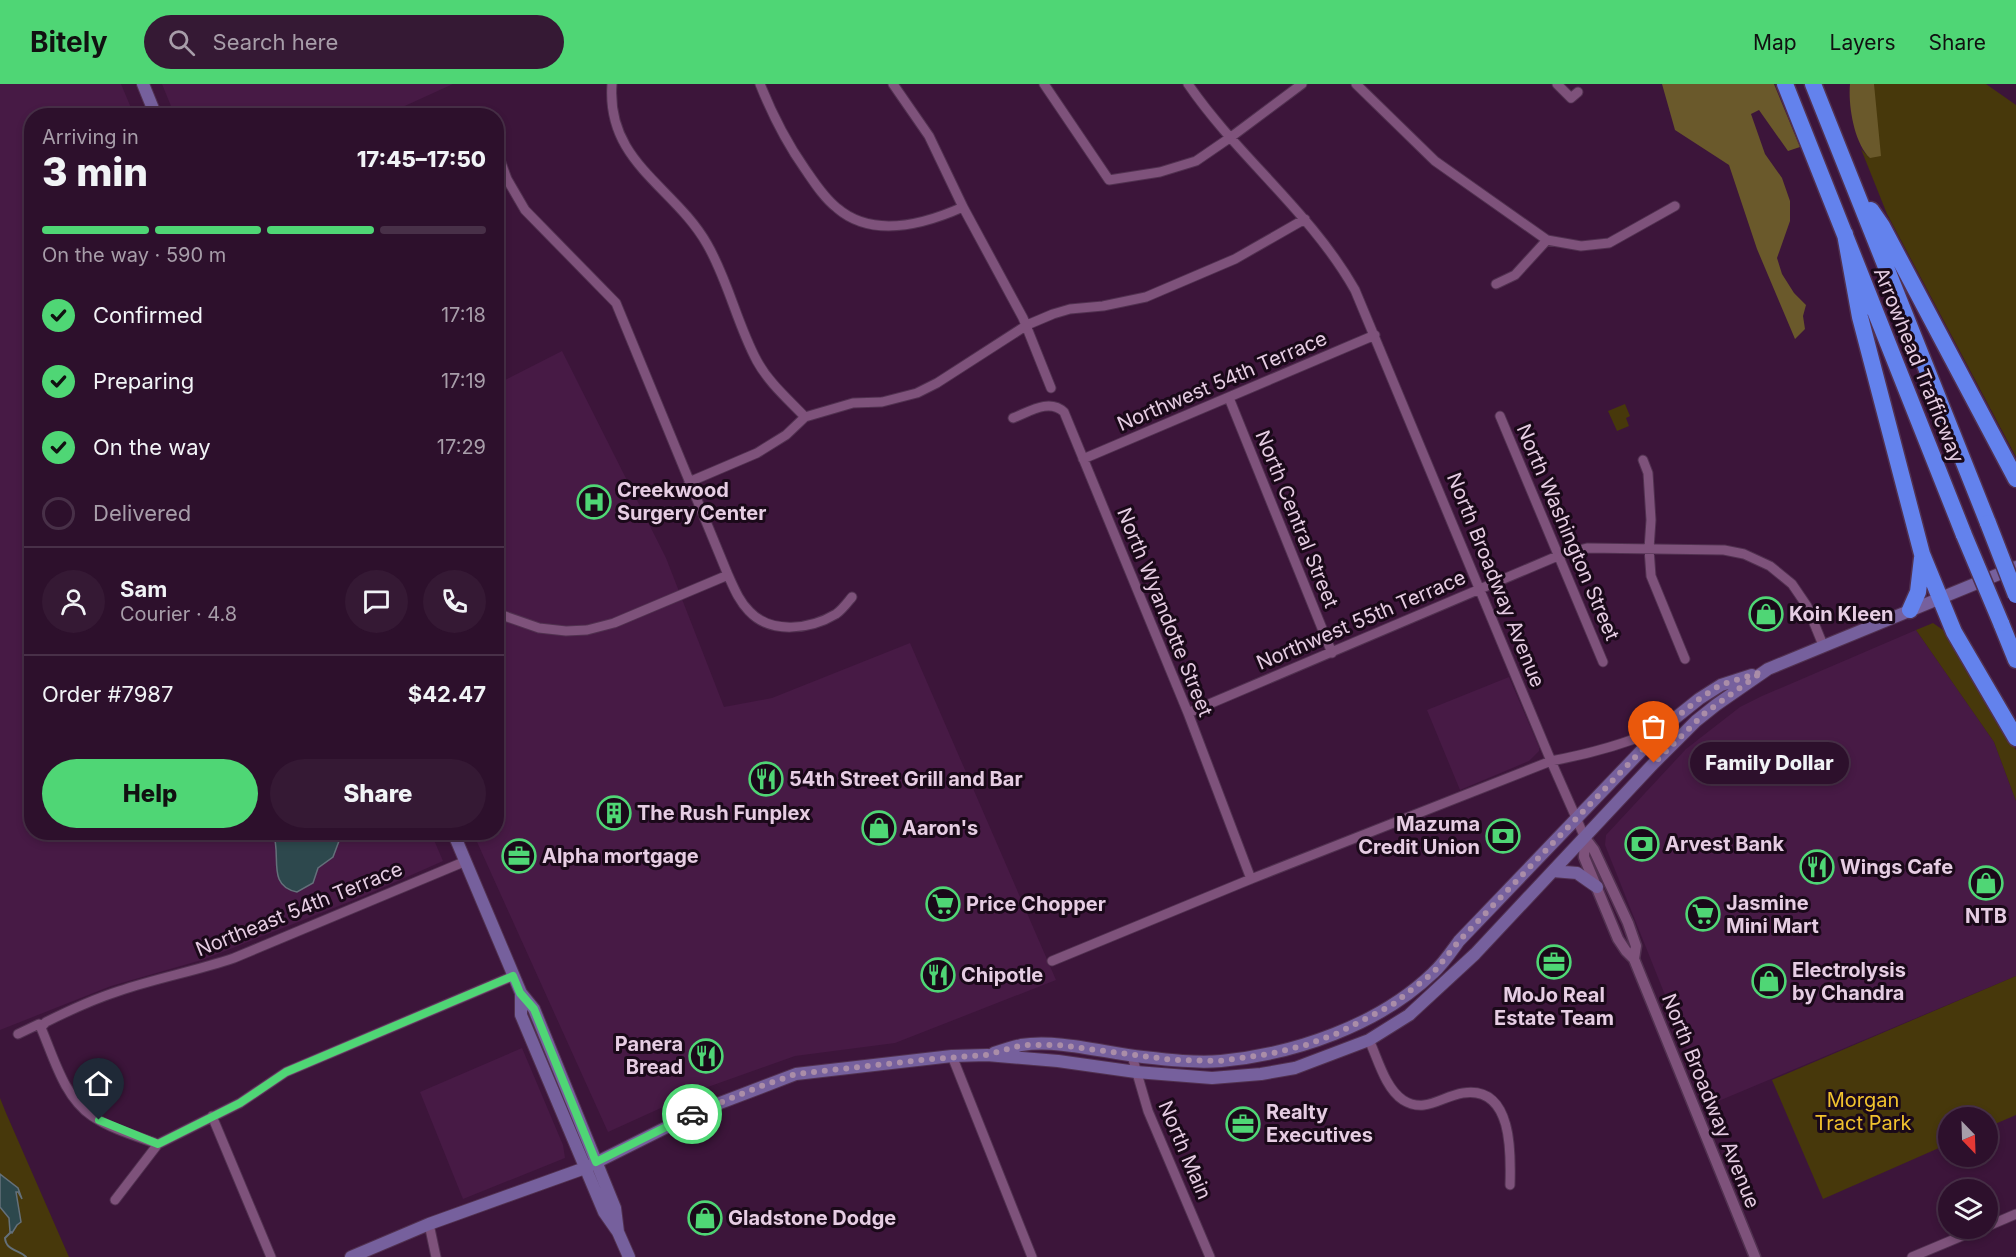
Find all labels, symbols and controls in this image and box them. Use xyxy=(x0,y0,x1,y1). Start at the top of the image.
search box xyxy=(144,15,564,69)
text: Bitely xyxy=(30,25,108,59)
icon: search xyxy=(165,26,198,59)
text: Search here xyxy=(213,29,338,55)
text: Map xyxy=(1753,30,1797,55)
text: Layers xyxy=(1830,30,1896,55)
text: Share xyxy=(1929,30,1986,55)
text: Arriving in xyxy=(42,125,139,149)
text: 17:45–17:50 xyxy=(357,146,486,172)
text: 3 min xyxy=(42,148,148,195)
text: On the way · 590 m xyxy=(42,243,226,267)
street label: Arrowhead Trafficway xyxy=(1869,264,1969,466)
icon: check xyxy=(42,299,75,332)
text: Confirmed xyxy=(93,302,203,328)
text: 17:18 xyxy=(441,303,486,327)
street label: Northwest 54th Terrace xyxy=(1114,326,1330,436)
icon: check xyxy=(42,365,75,398)
text: Preparing xyxy=(93,368,194,394)
text: 17:19 xyxy=(441,369,486,393)
street label: North Washington Street xyxy=(1512,420,1625,644)
street label: North Central Street xyxy=(1250,427,1344,612)
icon: check xyxy=(42,431,75,464)
text: On the way xyxy=(93,434,211,460)
text: 17:29 xyxy=(437,435,486,459)
street label: North Broadway Avenue xyxy=(1442,469,1550,691)
place label: Creekwood Surgery Center xyxy=(617,478,766,525)
hospital icon: Creekwood Surgery Center xyxy=(576,484,612,520)
text: Delivered xyxy=(93,500,191,526)
street label: North Wyandotte Street xyxy=(1112,504,1218,720)
street label: Northwest 55th Terrace xyxy=(1253,565,1469,675)
button: person xyxy=(42,570,105,633)
button: chat xyxy=(345,570,408,633)
button: phone xyxy=(423,570,486,633)
text: Sam xyxy=(120,576,167,602)
shop icon: Koin Kleen xyxy=(1748,596,1784,632)
text: Courier · 4.8 xyxy=(120,602,237,626)
place label: Koin Kleen xyxy=(1789,602,1894,626)
text: Order #7987 xyxy=(42,681,173,707)
text: $42.47 xyxy=(408,681,486,707)
pin xyxy=(1628,701,1679,763)
icon: bag xyxy=(1637,710,1670,743)
callout: Family Dollar xyxy=(1690,742,1849,784)
text: Family Dollar xyxy=(1705,751,1834,775)
button: Help xyxy=(42,759,258,828)
button: Share xyxy=(270,759,486,828)
restaurant icon: 54th Street Grill and Bar xyxy=(748,761,784,797)
place label: 54th Street Grill and Bar xyxy=(789,767,1023,791)
building icon: The Rush Funplex xyxy=(596,795,632,831)
place label: The Rush Funplex xyxy=(637,801,811,825)
shop icon: Aaron's xyxy=(861,810,897,846)
place label: Mazuma Credit Union xyxy=(1358,812,1480,859)
place label: Aaron's xyxy=(902,816,978,840)
bank icon: Mazuma Credit Union xyxy=(1485,818,1521,854)
bank icon: Arvest Bank xyxy=(1624,826,1660,862)
place label: Arvest Bank xyxy=(1665,832,1784,856)
office icon: Alpha mortgage xyxy=(501,838,537,874)
place label: Alpha mortgage xyxy=(542,844,699,868)
restaurant icon: Wings Cafe xyxy=(1799,849,1835,885)
place label: Wings Cafe xyxy=(1840,855,1953,879)
street label: Northeast 54th Terrace xyxy=(192,857,406,961)
shop icon: NTB xyxy=(1968,865,2004,901)
supermarket icon: Price Chopper xyxy=(925,886,961,922)
place label: Jasmine Mini Mart xyxy=(1726,891,1819,938)
place label: Price Chopper xyxy=(966,892,1106,916)
supermarket icon: Jasmine Mini Mart xyxy=(1685,896,1721,932)
place label: NTB xyxy=(1965,904,2007,928)
office icon: MoJo Real Estate Team xyxy=(1536,944,1572,980)
restaurant icon: Chipotle xyxy=(920,957,956,993)
place label: Electrolysis by Chandra xyxy=(1792,958,1906,1005)
place label: Chipotle xyxy=(961,963,1043,987)
shop icon: Electrolysis by Chandra xyxy=(1751,963,1787,999)
place label: MoJo Real Estate Team xyxy=(1494,983,1614,1030)
street label: North Broadway Avenue xyxy=(1657,990,1765,1212)
place label: Panera Bread xyxy=(615,1032,683,1079)
restaurant icon: Panera Bread xyxy=(688,1038,724,1074)
pin xyxy=(73,1058,124,1120)
icon: home xyxy=(82,1067,115,1100)
courier xyxy=(662,1084,722,1144)
park label: Morgan Tract Park xyxy=(1815,1088,1912,1135)
street label: North Main xyxy=(1153,1097,1217,1203)
icon: car xyxy=(676,1098,709,1131)
place label: Realty Executives xyxy=(1266,1100,1373,1147)
office icon: Realty Executives xyxy=(1225,1106,1261,1142)
north arrow xyxy=(1938,1107,1998,1167)
map controls xyxy=(1938,1107,1998,1239)
button: layers xyxy=(1938,1179,1998,1239)
shop icon: Gladstone Dodge xyxy=(687,1200,723,1236)
place label: Gladstone Dodge xyxy=(728,1206,896,1230)

